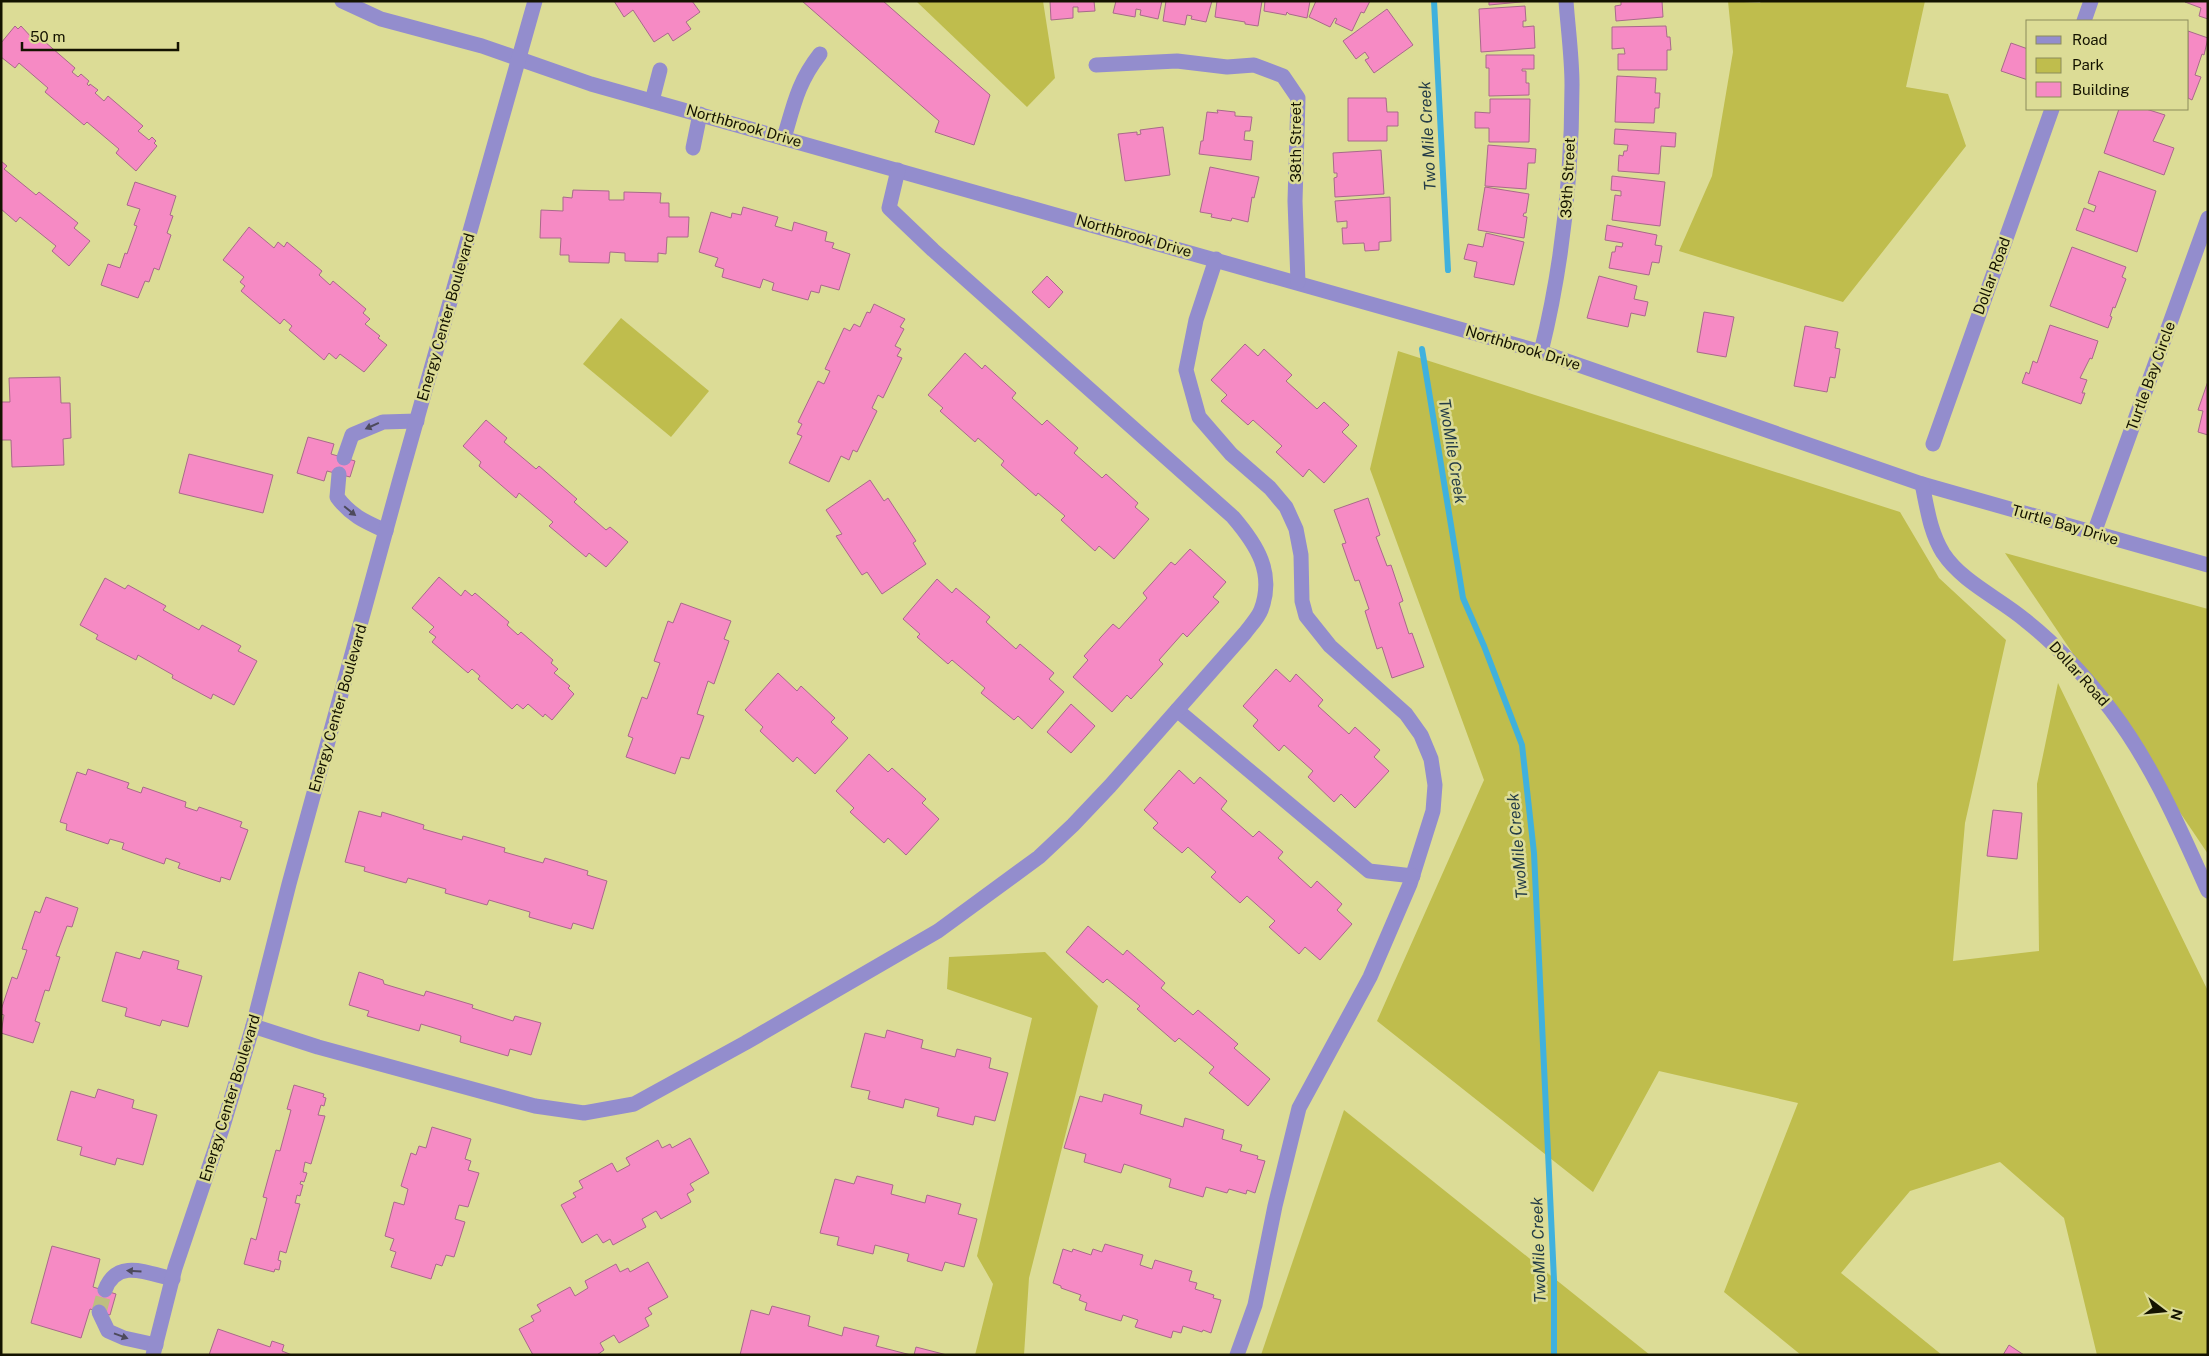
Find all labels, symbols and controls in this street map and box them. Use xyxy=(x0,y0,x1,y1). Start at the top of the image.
scale bar xyxy=(22,20,179,52)
legend xyxy=(2026,20,2189,110)
text: 50 m xyxy=(30,28,65,45)
text: Road xyxy=(2072,31,2108,48)
text: Park xyxy=(2072,56,2104,73)
water label: Two Mile Creek xyxy=(1415,80,1440,191)
text: Building xyxy=(2072,81,2130,98)
street label: Northbrook Drive xyxy=(684,101,804,150)
street label: 38th Street xyxy=(1287,101,1304,183)
street label: 39th Street xyxy=(1557,137,1578,219)
street label: Northbrook Drive xyxy=(1074,211,1194,260)
street label: Energy Center Boulevard xyxy=(413,231,478,403)
street label: Dollar Road xyxy=(1970,235,2013,317)
street label: Turtle Bay Circle xyxy=(2123,319,2178,433)
street label: Northbrook Drive xyxy=(1464,322,1583,373)
water label: TwoMile Creek xyxy=(1435,397,1470,505)
one-way arrow xyxy=(365,423,379,431)
street label: Turtle Bay Drive xyxy=(2010,501,2120,548)
one-way arrow xyxy=(343,505,356,516)
street label: Energy Center Boulevard xyxy=(305,622,370,794)
street label: Dollar Road xyxy=(2046,638,2113,709)
water label: TwoMile Creek xyxy=(1503,792,1532,900)
street label: Energy Center Boulevard xyxy=(196,1012,263,1183)
water label: TwoMile Creek xyxy=(1527,1196,1550,1303)
one-way arrow xyxy=(126,1267,142,1275)
north arrow xyxy=(2139,1286,2189,1336)
text: N xyxy=(2167,1307,2186,1322)
one-way arrow xyxy=(114,1333,129,1340)

